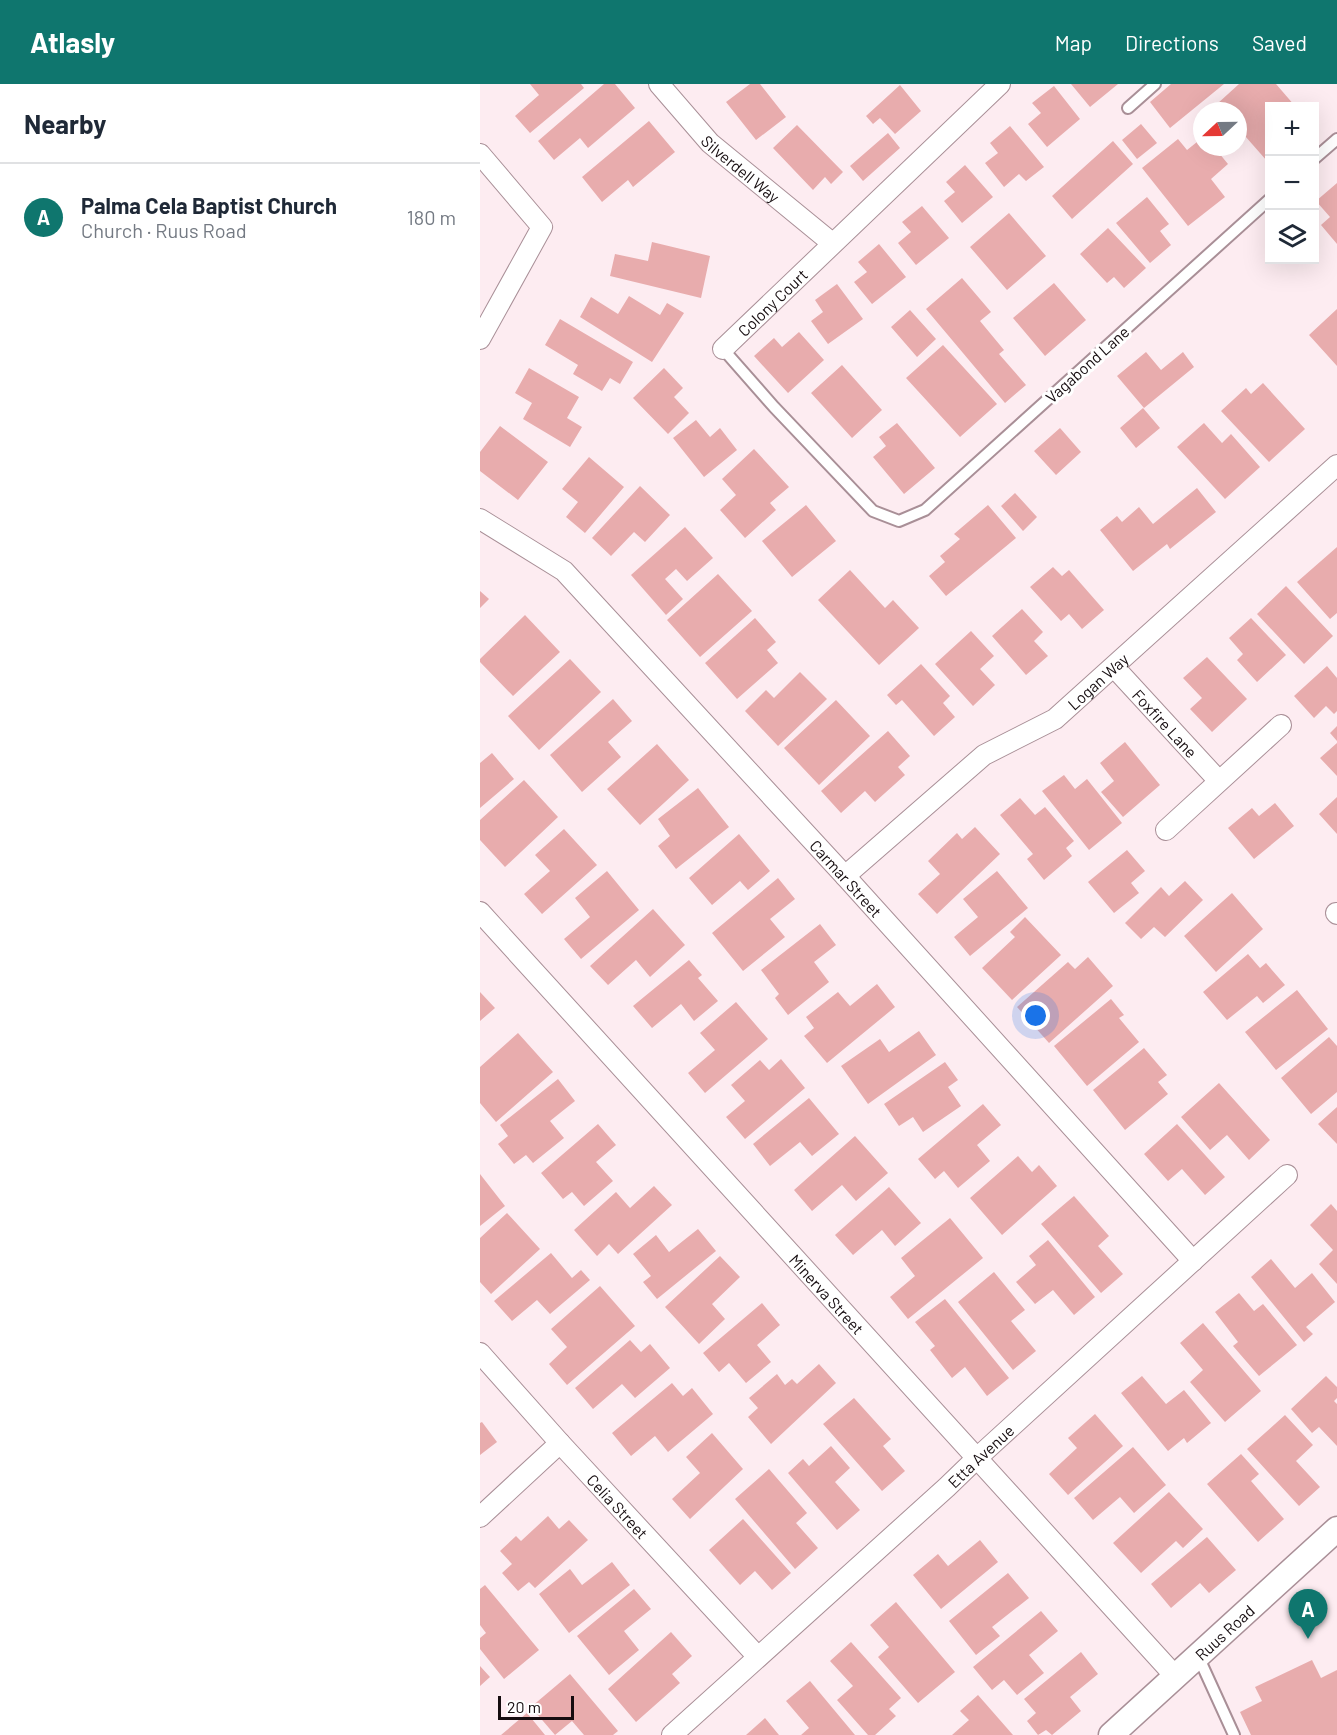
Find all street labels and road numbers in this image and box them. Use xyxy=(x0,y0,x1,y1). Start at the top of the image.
street label: Silverdell Way xyxy=(698,131,784,206)
street label: Colony Court xyxy=(733,264,811,340)
street label: Vagabond Lane xyxy=(1041,322,1133,406)
street label: Logan Way xyxy=(1063,648,1132,713)
street label: Foxfire Lane xyxy=(1129,685,1202,761)
street label: Carmar Street xyxy=(807,835,887,920)
street label: Minerva Street xyxy=(786,1250,868,1338)
street label: Etta Avenue xyxy=(943,1420,1017,1491)
street label: Celia Street xyxy=(584,1470,653,1542)
street label: Ruus Road xyxy=(1191,1600,1258,1664)

